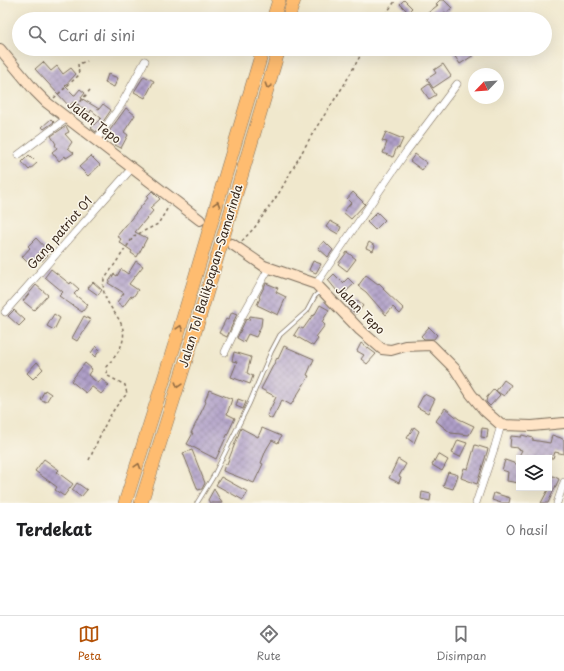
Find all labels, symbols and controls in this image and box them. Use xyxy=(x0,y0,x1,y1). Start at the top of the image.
search box xyxy=(12,12,552,56)
icon: search xyxy=(26,23,48,45)
text: Cari di sini xyxy=(58,23,135,46)
north arrow xyxy=(468,68,504,104)
one-way arrow xyxy=(264,83,272,90)
street label: Jalan Tepo xyxy=(64,95,126,148)
street label: Jalan Tol Balikpapan–Samarinda xyxy=(174,181,247,369)
street label: Gang patriot 01 xyxy=(22,192,96,273)
one-way arrow xyxy=(212,200,221,207)
street label: Jalan Tepo xyxy=(332,281,390,338)
one-way arrow xyxy=(175,325,184,332)
one-way arrow xyxy=(174,381,183,388)
map controls xyxy=(516,455,552,491)
button: layers xyxy=(516,455,552,491)
one-way arrow xyxy=(133,463,141,470)
text: Terdekat xyxy=(16,516,92,542)
text: 0 hasil xyxy=(506,520,548,539)
tab: Peta xyxy=(78,623,101,664)
tab: Rute xyxy=(257,623,281,664)
tab: Disimpan xyxy=(436,623,486,664)

